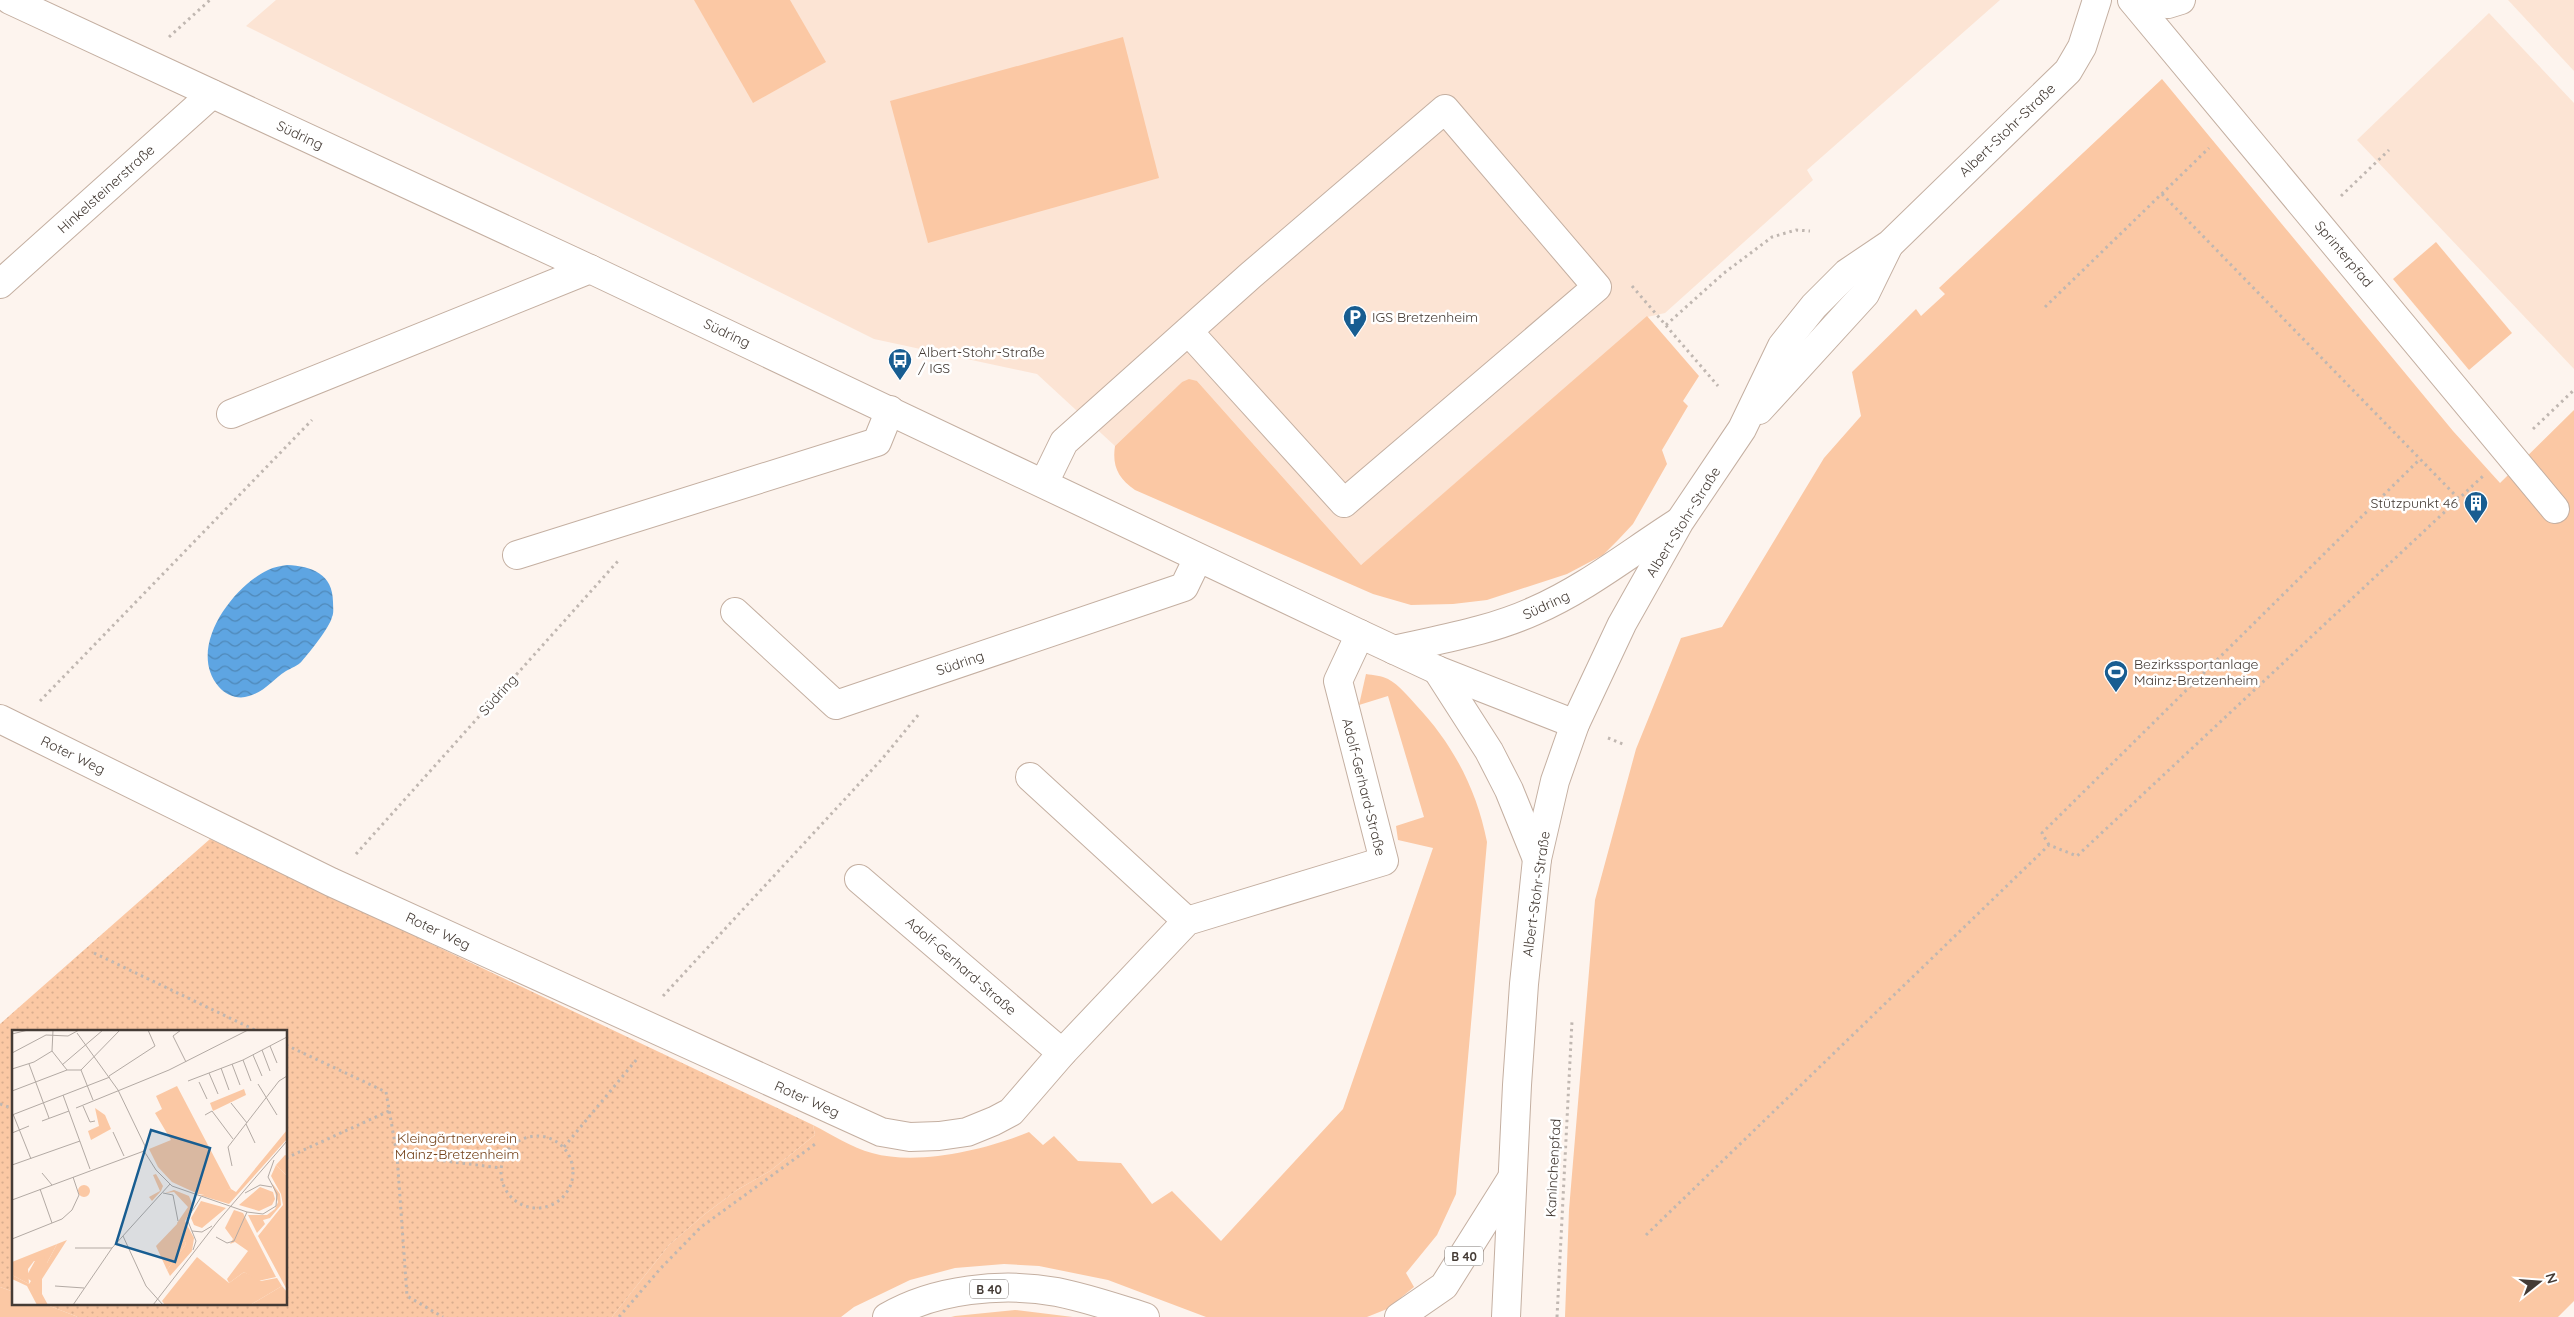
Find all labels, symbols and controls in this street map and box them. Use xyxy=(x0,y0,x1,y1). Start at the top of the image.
street label: Albert-Stohr-Straße xyxy=(1955,79,2059,181)
street label: Südring xyxy=(274,116,326,154)
street label: Hinkelsteinerstraße xyxy=(54,141,158,237)
street label: Sprinterpfad xyxy=(2311,217,2377,291)
parking icon: IGS Bretzenheim xyxy=(1342,304,1368,338)
place label: IGS Bretzenheim xyxy=(1372,308,1478,326)
street label: Südring xyxy=(701,314,753,352)
place label: Albert-Stohr-Straße / IGS xyxy=(918,343,1045,377)
bus stop icon: Albert-Stohr-Straße / IGS xyxy=(887,347,913,381)
street label: Albert-Stohr-Straße xyxy=(1642,463,1724,581)
building icon: Stützpunkt 46 xyxy=(2463,490,2489,524)
place label: Stützpunkt 46 xyxy=(2370,494,2458,512)
street label: Südring xyxy=(1520,586,1572,624)
street label: Südring xyxy=(934,646,986,680)
place label: Bezirkssportanlage Mainz-Bretzenheim xyxy=(2134,655,2258,689)
sports icon: Bezirkssportanlage Mainz-Bretzenheim xyxy=(2103,659,2129,693)
street label: Südring xyxy=(475,671,521,719)
street label: Adolf-Gerhard-Straße xyxy=(1338,716,1390,858)
street label: Roter Weg xyxy=(38,732,108,778)
street label: Albert-Stohr-Straße xyxy=(1518,830,1554,958)
street label: Roter Weg xyxy=(403,908,473,954)
street label: Adolf-Gerhard-Straße xyxy=(902,913,1020,1019)
inset map xyxy=(12,1030,288,1304)
street label: Roter Weg xyxy=(772,1077,842,1121)
street label: Kaninchenpfad xyxy=(1541,1118,1565,1218)
park label: Kleingärtnerverein Mainz-Bretzenheim xyxy=(395,1129,519,1163)
road number: B 40 xyxy=(1445,1246,1483,1266)
north arrow xyxy=(2514,1257,2564,1307)
text: N xyxy=(2541,1271,2562,1286)
road number: B 40 xyxy=(970,1280,1008,1298)

